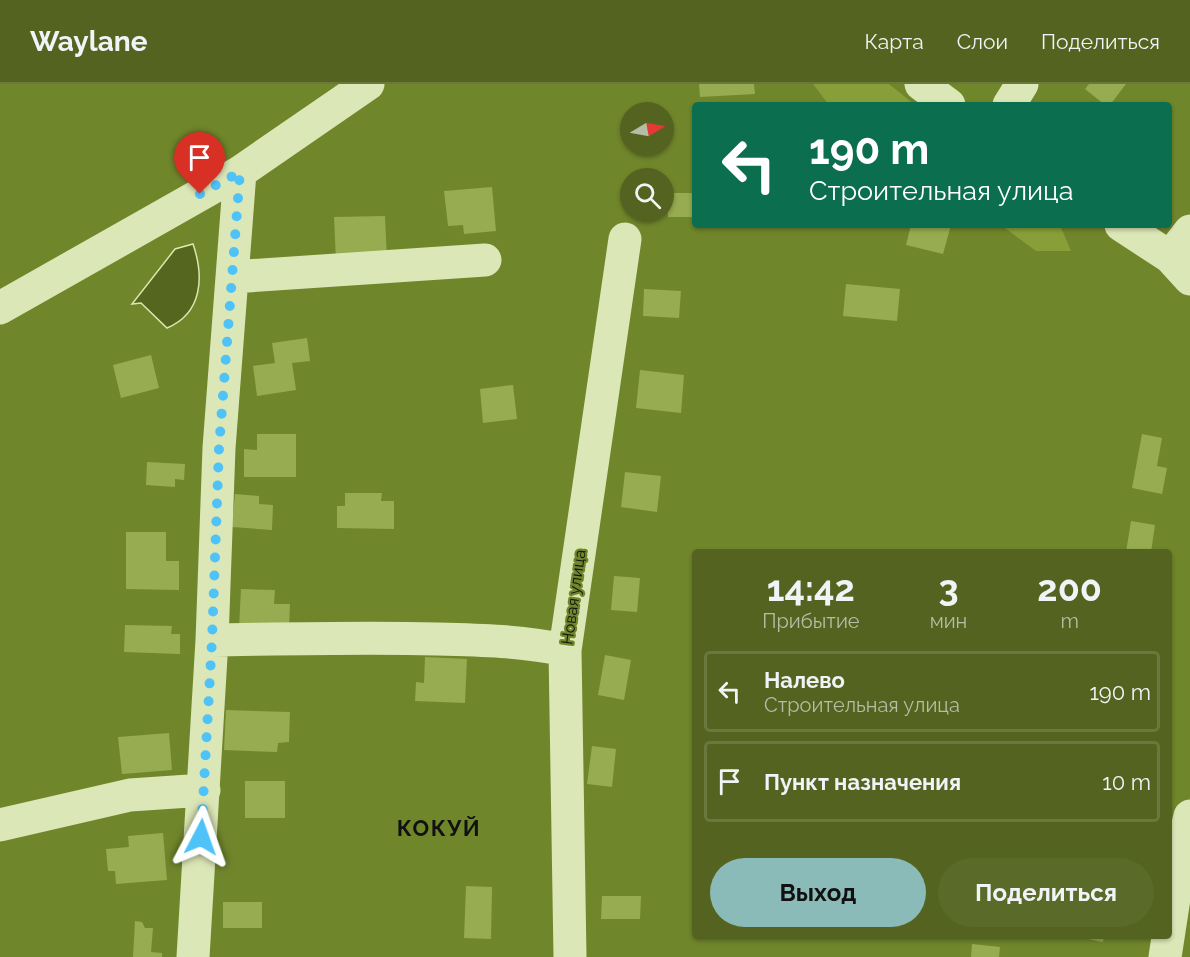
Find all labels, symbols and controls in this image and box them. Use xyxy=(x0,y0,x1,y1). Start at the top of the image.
text: Waylane xyxy=(30,25,147,58)
text: Карта xyxy=(865,29,924,54)
text: Слои xyxy=(957,29,1008,54)
text: Поделиться xyxy=(1041,29,1160,54)
north arrow xyxy=(620,102,674,156)
map controls xyxy=(620,102,674,222)
text: 190 m xyxy=(809,125,929,174)
icon: left xyxy=(710,126,788,204)
pin xyxy=(174,132,225,194)
icon: arrive xyxy=(183,141,216,174)
button: search xyxy=(620,168,674,222)
text: Строительная улица xyxy=(809,175,1073,206)
street label: Новая улица xyxy=(557,548,590,646)
text: 14:42 xyxy=(767,567,855,609)
text: 3 xyxy=(938,567,958,609)
text: 200 xyxy=(1037,567,1102,609)
text: Прибытие xyxy=(762,609,860,633)
text: мин xyxy=(930,609,967,633)
text: m xyxy=(1060,609,1079,633)
text: Налево xyxy=(764,667,845,693)
icon: left xyxy=(713,675,746,708)
text: 190 m xyxy=(1089,679,1151,705)
text: Строительная улица xyxy=(764,693,960,717)
icon: arrive xyxy=(713,765,746,798)
text: Пункт назначения xyxy=(764,769,961,795)
text: 10 m xyxy=(1102,769,1151,795)
position arrow xyxy=(169,805,233,869)
district label: КОКУЙ xyxy=(397,815,481,841)
button: Выход xyxy=(710,858,926,927)
button: Поделиться xyxy=(938,858,1154,927)

